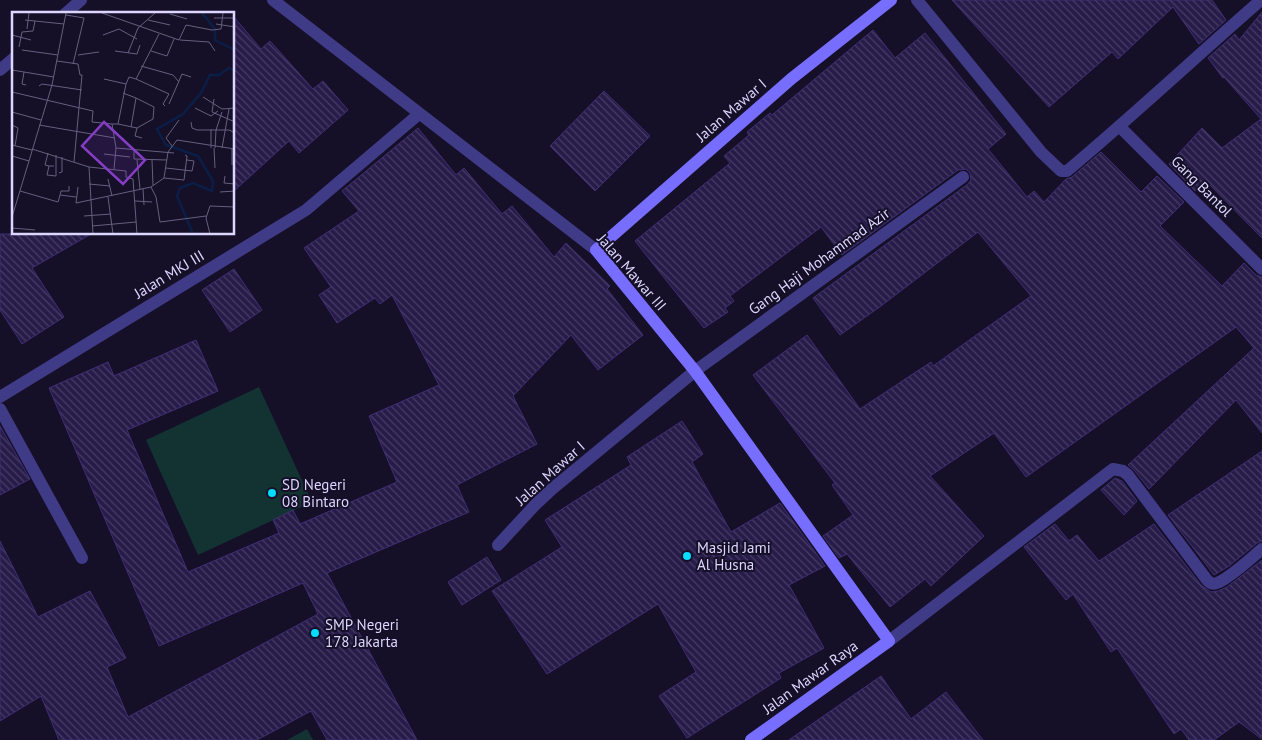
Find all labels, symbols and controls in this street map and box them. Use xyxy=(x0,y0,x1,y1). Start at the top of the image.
inset map xyxy=(12,12,235,235)
street label: Jalan Mawar I xyxy=(691,74,770,146)
street label: Gang Bantol xyxy=(1167,151,1237,221)
street label: Gang Haji Mohammad Azir xyxy=(745,203,893,319)
street label: Jalan Mawar III xyxy=(593,229,671,314)
street label: Jalan MKJ III xyxy=(130,246,207,303)
street label: Jalan Mawar I xyxy=(511,437,589,510)
place label: SD Negeri 08 Bintaro xyxy=(282,475,349,511)
marker: SD Negeri 08 Bintaro xyxy=(266,487,278,499)
place label: Masjid Jami Al Husna xyxy=(697,538,771,574)
marker: Masjid Jami Al Husna xyxy=(681,550,693,562)
place label: SMP Negeri 178 Jakarta xyxy=(325,615,399,651)
marker: SMP Negeri 178 Jakarta xyxy=(309,627,321,639)
street label: Jalan Mawar Raya xyxy=(758,636,861,719)

